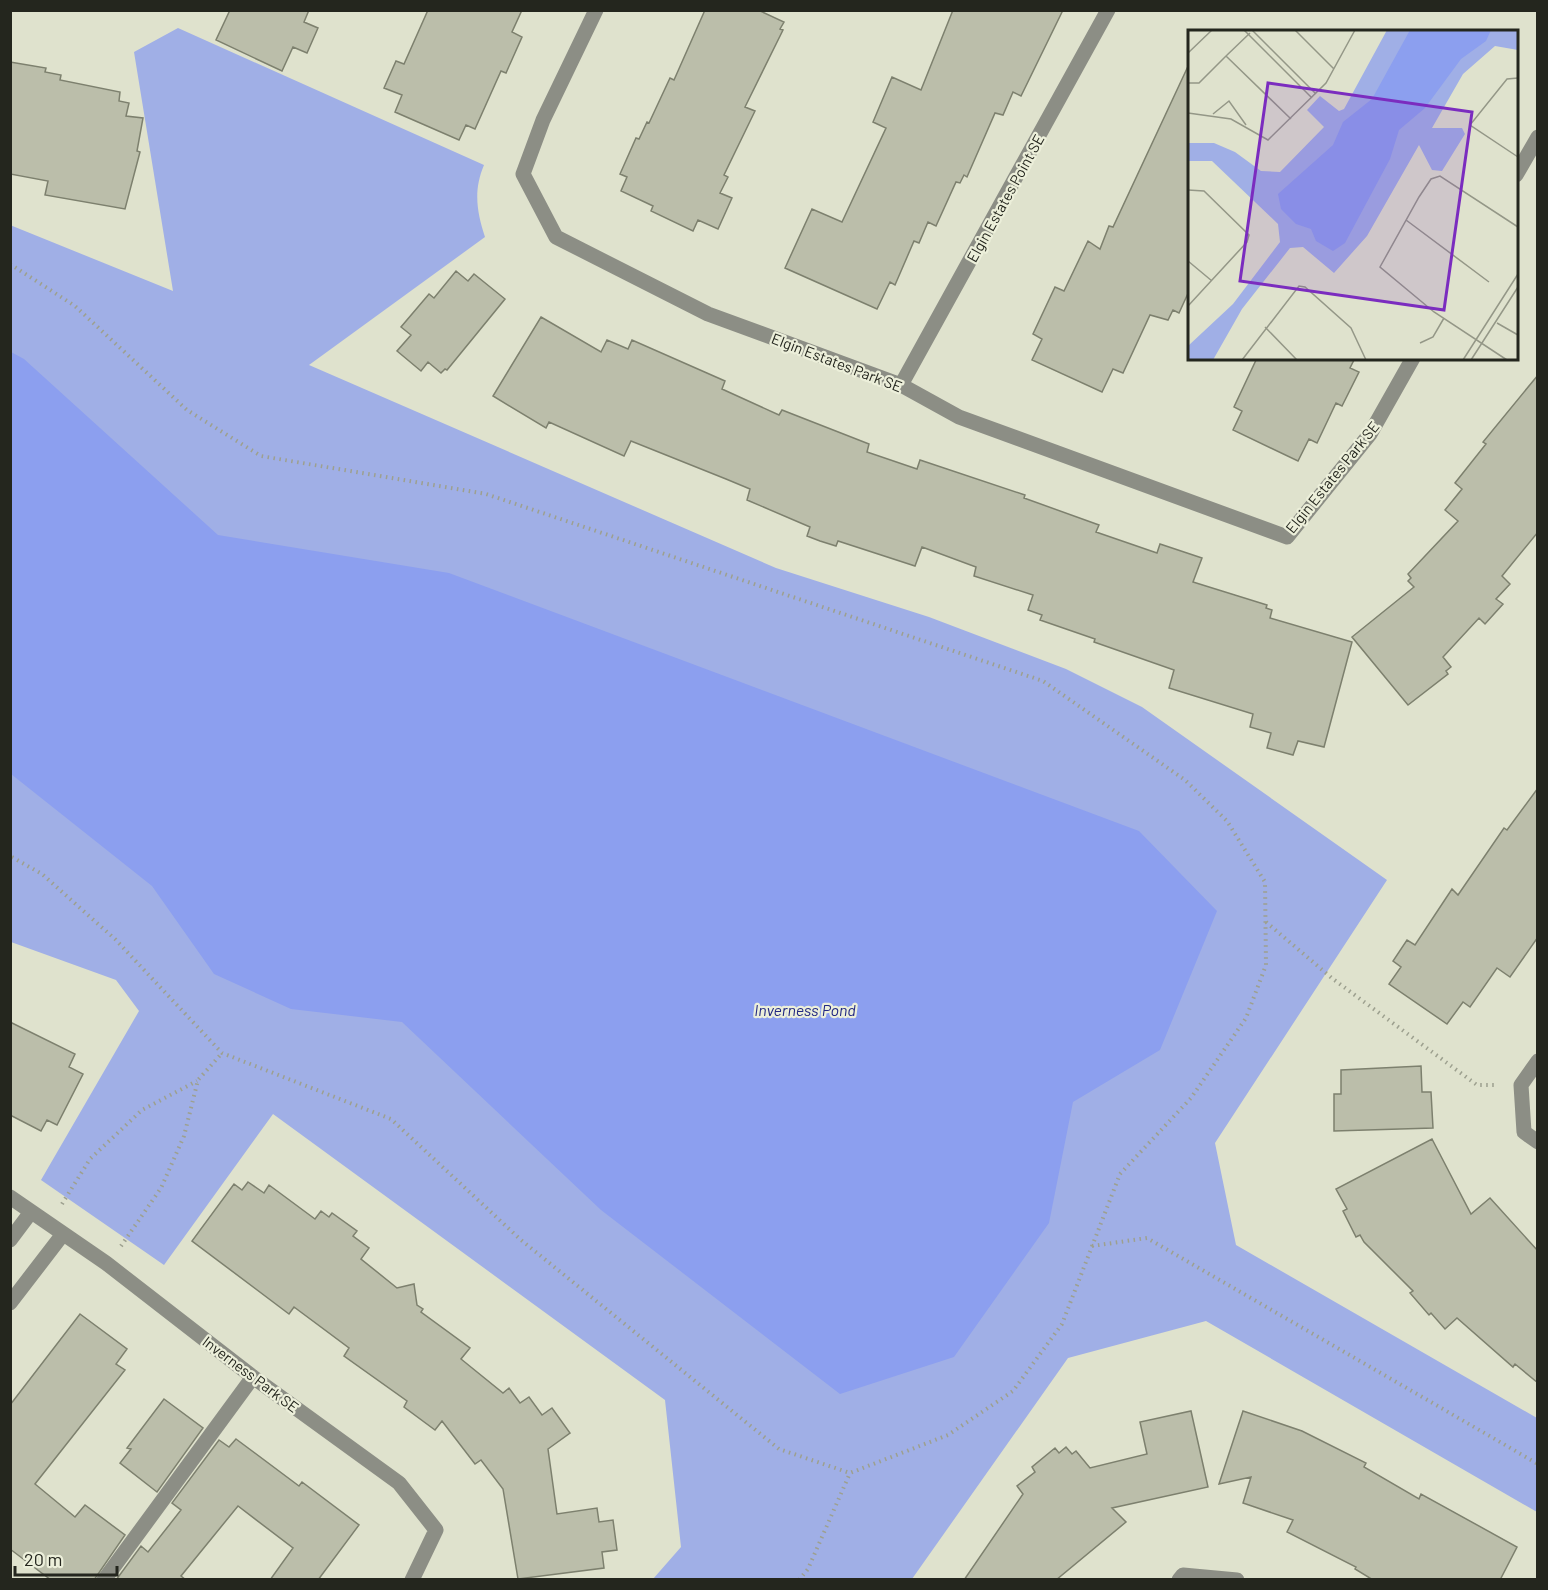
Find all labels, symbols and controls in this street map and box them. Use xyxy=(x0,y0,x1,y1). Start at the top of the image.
inset map xyxy=(1188,30,1518,360)
street label: Elgin Estates Point SE xyxy=(962,131,1048,265)
street label: Elgin Estates Park SE xyxy=(769,329,905,395)
street label: Elgin Estates Park SE xyxy=(1281,418,1383,536)
water label: Inverness Pond xyxy=(754,1000,856,1019)
street label: Inverness Park SE xyxy=(199,1332,303,1416)
scale bar xyxy=(15,1539,117,1577)
text: 20 m xyxy=(24,1548,62,1570)

